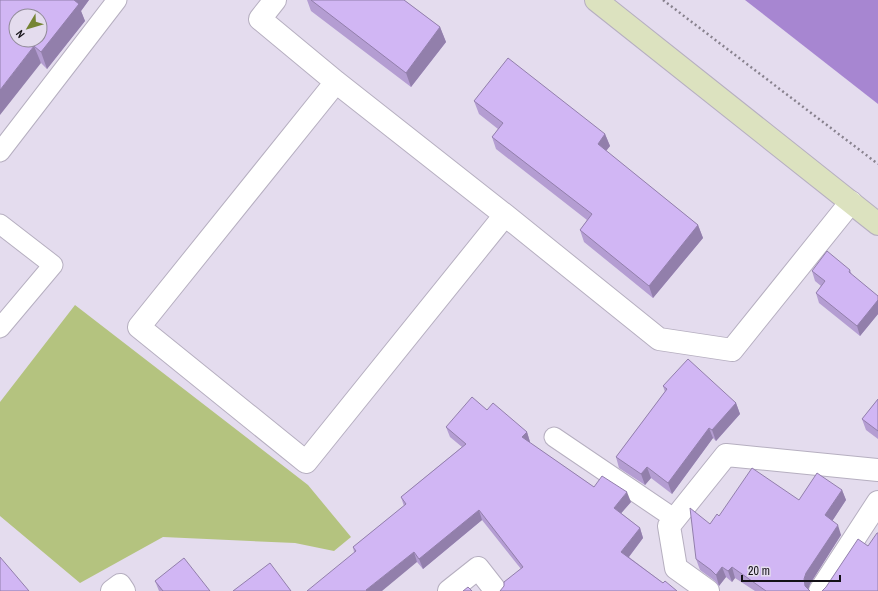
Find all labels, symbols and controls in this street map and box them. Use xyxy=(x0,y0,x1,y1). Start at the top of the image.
north arrow xyxy=(8,8,48,48)
text: N xyxy=(13,27,28,41)
scale bar xyxy=(742,557,840,583)
text: 20 m xyxy=(748,563,770,579)

